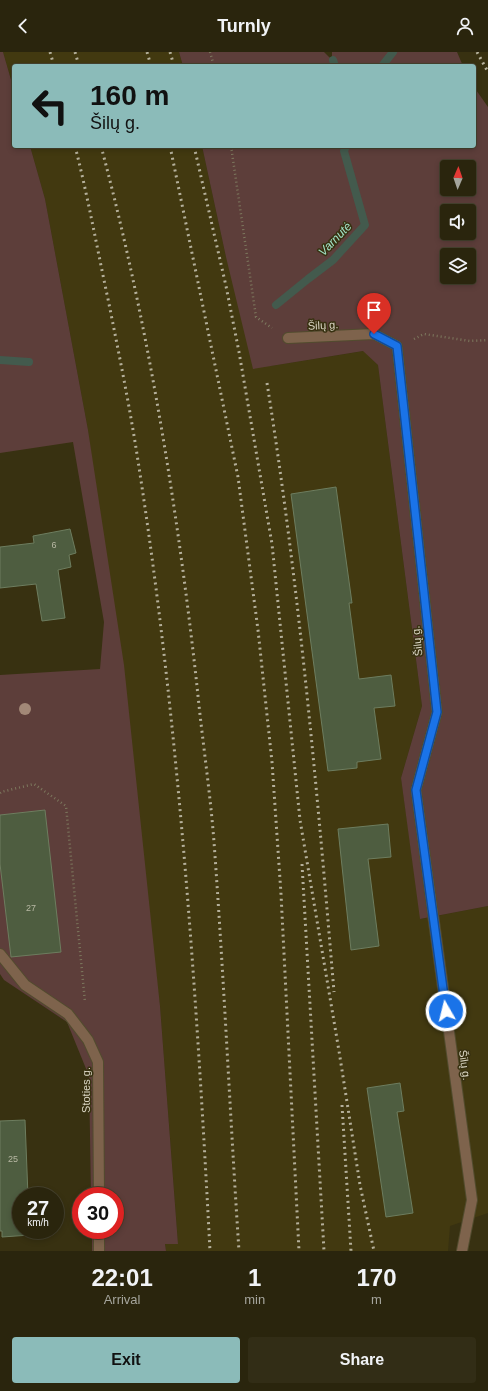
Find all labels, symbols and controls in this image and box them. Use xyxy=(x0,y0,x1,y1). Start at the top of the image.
icon: back xyxy=(12,15,34,37)
icon: person xyxy=(454,15,476,37)
text: Turnly xyxy=(217,16,271,36)
icon: left xyxy=(24,80,76,132)
text: 160 m xyxy=(90,80,169,111)
text: Šilų g. xyxy=(90,113,140,133)
north arrow xyxy=(440,160,476,196)
map controls xyxy=(440,160,476,284)
button: sound xyxy=(440,204,476,240)
water label: Varnutė xyxy=(316,219,355,259)
button: layers xyxy=(440,248,476,284)
pin xyxy=(357,293,391,334)
icon: arrive xyxy=(363,299,385,321)
street label: Šilų g. xyxy=(307,318,339,332)
house number: 6 xyxy=(51,540,57,550)
street label: Šilų g. xyxy=(409,625,425,657)
house number: 27 xyxy=(26,903,36,913)
position arrow xyxy=(425,990,467,1032)
street label: Šilų g. xyxy=(457,1049,473,1081)
street label: Stoties g. xyxy=(80,1067,92,1113)
house number: 25 xyxy=(8,1154,18,1164)
speed limit sign: 30 xyxy=(72,1187,124,1239)
text: 27 xyxy=(27,1197,49,1219)
text: km/h xyxy=(27,1217,49,1228)
text: 22:01 xyxy=(91,1264,153,1291)
text: 1 xyxy=(248,1264,261,1291)
text: 170 xyxy=(357,1264,397,1291)
text: Arrival xyxy=(104,1292,141,1307)
text: min xyxy=(244,1292,265,1307)
text: m xyxy=(371,1292,382,1307)
button: Exit xyxy=(12,1337,240,1383)
button: Share xyxy=(248,1337,476,1383)

